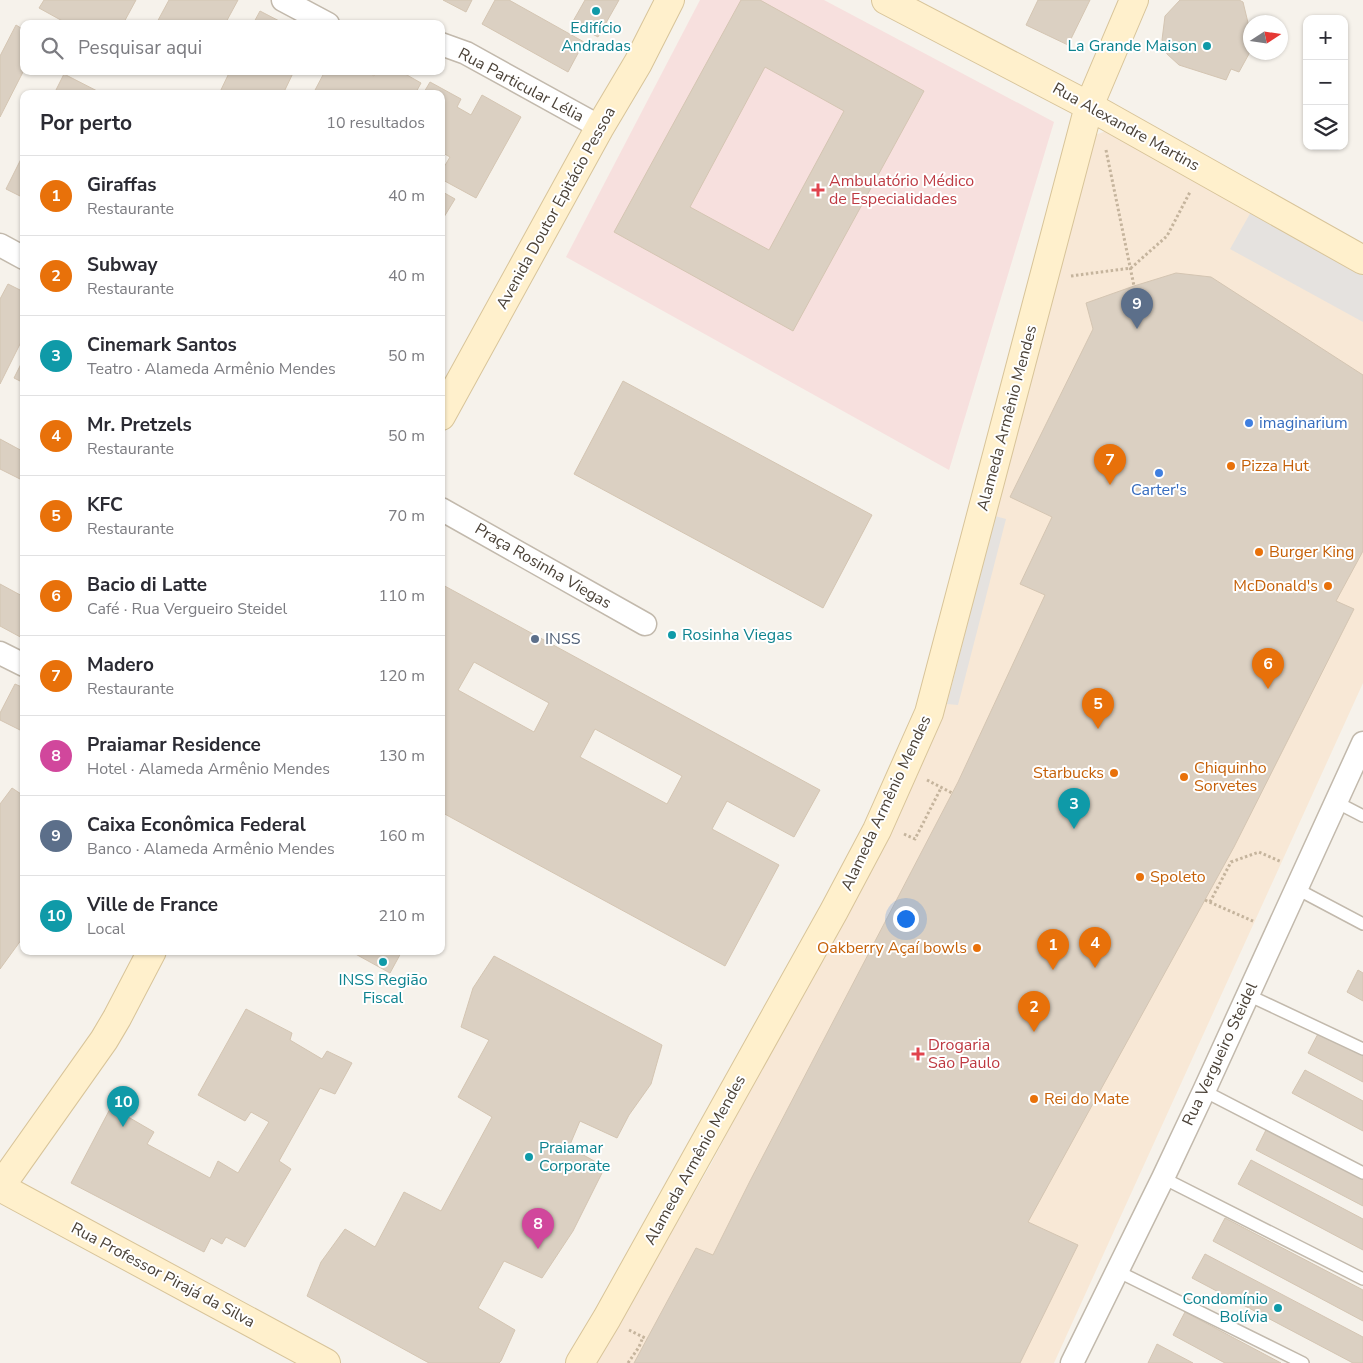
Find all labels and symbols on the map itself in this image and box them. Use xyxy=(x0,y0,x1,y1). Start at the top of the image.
marker: Edifício Andradas xyxy=(590,5,602,17)
north arrow xyxy=(1243,15,1288,60)
place label: Edifício Andradas xyxy=(561,17,631,57)
place label: La Grande Maison xyxy=(1067,35,1197,57)
marker: La Grande Maison xyxy=(1201,40,1213,52)
street label: Rua Particular Lélia xyxy=(454,43,588,127)
street label: Rua Alexandre Martins xyxy=(1049,77,1203,177)
street label: Avenida Doutor Epitácio Pessoa xyxy=(491,103,621,313)
place label: Ambulatório Médico de Especialidades xyxy=(829,170,974,210)
marker: Ambulatório Médico de Especialidades xyxy=(811,183,825,197)
pin: 9 xyxy=(1121,288,1153,329)
street label: Alameda Armênio Mendes xyxy=(972,323,1042,513)
place label: imaginarium xyxy=(1259,412,1348,434)
marker: imaginarium xyxy=(1243,417,1255,429)
pin: 7 xyxy=(1094,444,1126,485)
place label: Pizza Hut xyxy=(1241,455,1309,477)
marker: Pizza Hut xyxy=(1225,460,1237,472)
marker: Carter's xyxy=(1153,467,1165,479)
place label: Carter's xyxy=(1131,479,1187,501)
street label: Praça Rosinha Viegas xyxy=(471,518,615,614)
place label: Burger King xyxy=(1269,541,1354,563)
marker: Burger King xyxy=(1253,546,1265,558)
place label: McDonald's xyxy=(1233,575,1318,597)
marker: McDonald's xyxy=(1322,580,1334,592)
place label: Rosinha Viegas xyxy=(682,624,792,646)
place label: INSS xyxy=(545,628,581,650)
marker: Rosinha Viegas xyxy=(666,629,678,641)
marker: INSS xyxy=(529,633,541,645)
pin: 6 xyxy=(1252,648,1284,689)
pin: 5 xyxy=(1082,688,1114,729)
street label: Alameda Armênio Mendes xyxy=(836,712,936,894)
place label: Chiquinho Sorvetes xyxy=(1194,757,1267,797)
place label: Starbucks xyxy=(1033,762,1104,784)
marker: Starbucks xyxy=(1108,767,1120,779)
marker: Chiquinho Sorvetes xyxy=(1178,771,1190,783)
pin: 3 xyxy=(1058,788,1090,829)
place label: Spoleto xyxy=(1150,866,1206,888)
marker: Spoleto xyxy=(1134,871,1146,883)
your location xyxy=(893,906,919,932)
pin: 4 xyxy=(1079,927,1111,968)
pin: 1 xyxy=(1037,929,1069,970)
place label: Oakberry Açaí bowls xyxy=(817,937,967,959)
marker: Oakberry Açaí bowls xyxy=(971,942,983,954)
marker: INSS Região Fiscal xyxy=(377,956,389,968)
place label: INSS Região Fiscal xyxy=(338,969,428,1009)
street label: Rua Vergueiro Steidel xyxy=(1177,978,1263,1129)
pin: 2 xyxy=(1018,991,1050,1032)
place label: Drogaria São Paulo xyxy=(928,1034,1000,1074)
marker: Drogaria São Paulo xyxy=(912,1048,924,1060)
street label: Alameda Armênio Mendes xyxy=(639,1071,751,1249)
pin: 10 xyxy=(107,1086,139,1127)
place label: Rei do Mate xyxy=(1044,1088,1129,1110)
marker: Rei do Mate xyxy=(1028,1093,1040,1105)
place label: Praiamar Corporate xyxy=(539,1137,610,1177)
marker: Praiamar Corporate xyxy=(523,1151,535,1163)
pin: 8 xyxy=(522,1208,554,1249)
street label: Rua Professor Pirajá da Silva xyxy=(67,1217,259,1333)
place label: Condomínio Bolívia xyxy=(1182,1288,1268,1328)
marker: Condomínio Bolívia xyxy=(1272,1302,1284,1314)

